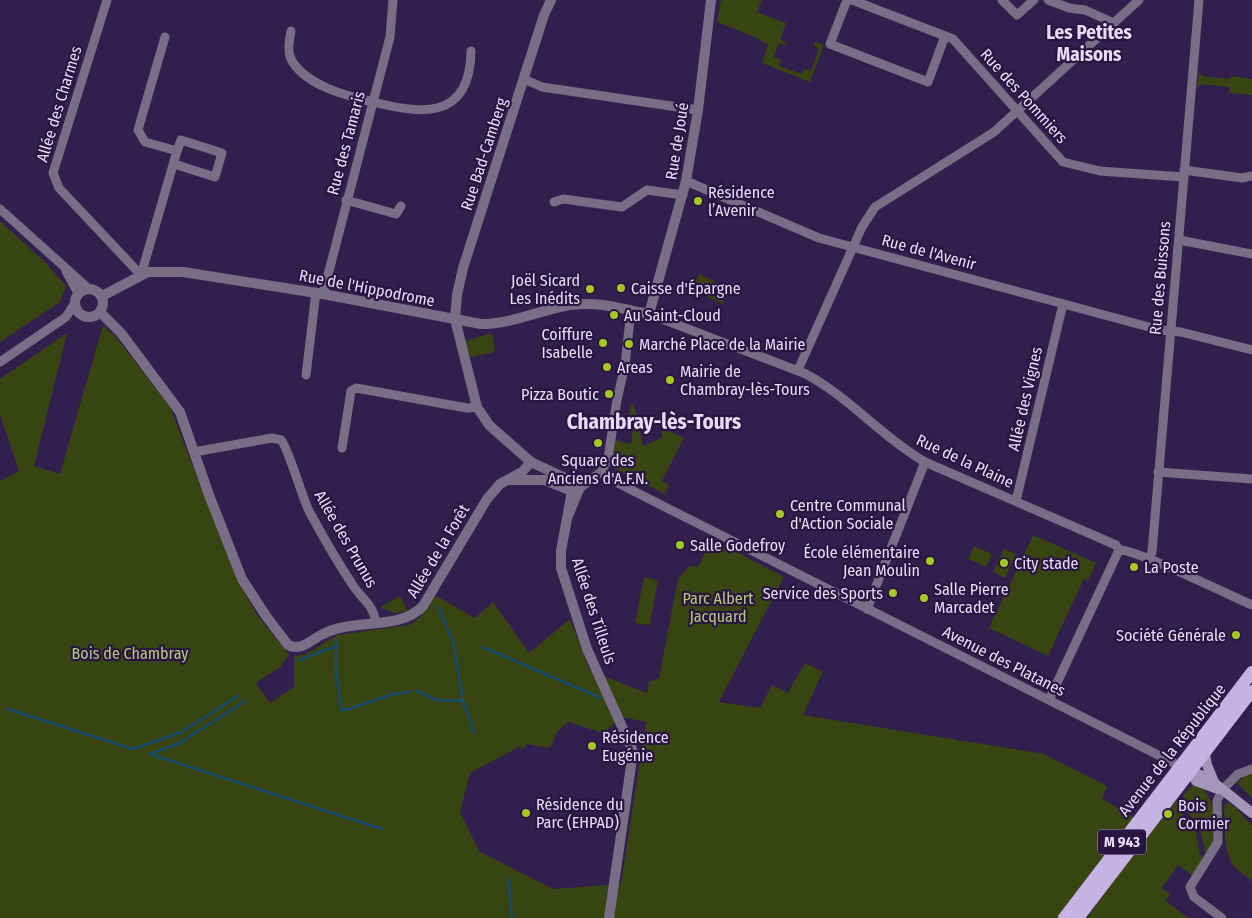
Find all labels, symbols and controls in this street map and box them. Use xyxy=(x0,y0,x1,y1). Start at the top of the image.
district label: Les Petites Maisons xyxy=(1046,21,1133,66)
street label: Allée des Charmes xyxy=(32,44,86,164)
street label: Rue des Pommiers xyxy=(976,45,1072,147)
street label: Rue des Tamaris xyxy=(323,89,369,197)
street label: Rue Bad-Camberg xyxy=(457,95,511,213)
street label: Rue de Joué xyxy=(662,101,693,181)
place label: Résidence l’Avenir xyxy=(708,183,775,220)
marker: Résidence l’Avenir xyxy=(692,195,704,207)
street label: Rue des Buissons xyxy=(1146,220,1174,336)
street label: Rue de l'Avenir xyxy=(880,230,979,274)
street label: Rue de l'Hippodrome xyxy=(298,266,436,310)
place label: Joël Sicard Les Inédits xyxy=(510,271,580,308)
place label: Caisse d'Épargne xyxy=(631,279,741,298)
marker: Caisse d'Épargne xyxy=(615,282,627,294)
marker: Joël Sicard Les Inédits xyxy=(584,283,596,295)
place label: Au Saint-Cloud xyxy=(624,306,721,325)
marker: Au Saint-Cloud xyxy=(608,309,620,321)
place label: Coiffure Isabelle xyxy=(542,325,593,362)
place label: Marché Place de la Mairie xyxy=(639,335,806,354)
marker: Coiffure Isabelle xyxy=(597,337,609,349)
marker: Marché Place de la Mairie xyxy=(623,338,635,350)
street label: Allée des Vignes xyxy=(1004,345,1046,453)
place label: Areas xyxy=(617,358,653,377)
marker: Areas xyxy=(601,361,613,373)
place label: Mairie de Chambray-lès-Tours xyxy=(680,362,810,399)
marker: Mairie de Chambray-lès-Tours xyxy=(664,374,676,386)
place label: Pizza Boutic xyxy=(521,385,599,404)
marker: Pizza Boutic xyxy=(603,388,615,400)
district label: Chambray-lès-Tours xyxy=(567,409,741,435)
street label: Rue de la Plaine xyxy=(913,430,1017,492)
marker: Square des Anciens d'A.F.N. xyxy=(592,437,604,449)
place label: Square des Anciens d'A.F.N. xyxy=(548,451,648,488)
street label: Allée des Prunus xyxy=(311,487,382,591)
place label: Centre Communal d'Action Sociale xyxy=(790,496,906,533)
street label: Allée de la Forêt xyxy=(403,500,474,601)
marker: Centre Communal d'Action Sociale xyxy=(774,508,786,520)
place label: Salle Godefroy xyxy=(690,536,786,555)
marker: Salle Godefroy xyxy=(674,539,686,551)
place label: École élémentaire Jean Moulin xyxy=(803,543,920,580)
place label: City stade xyxy=(1014,554,1079,573)
street label: Allée des Tilleuls xyxy=(568,555,620,667)
marker: École élémentaire Jean Moulin xyxy=(924,555,936,567)
marker: City stade xyxy=(998,557,1010,569)
place label: La Poste xyxy=(1144,558,1199,577)
marker: La Poste xyxy=(1128,561,1140,573)
place label: Salle Pierre Marcadet xyxy=(934,580,1009,617)
place label: Service des Sports xyxy=(763,584,883,603)
marker: Service des Sports xyxy=(887,587,899,599)
park label: Parc Albert Jacquard xyxy=(683,589,754,626)
marker: Salle Pierre Marcadet xyxy=(918,592,930,604)
street label: Avenue des Platanes xyxy=(939,622,1069,700)
place label: Société Générale xyxy=(1116,626,1226,645)
marker: Société Générale xyxy=(1230,629,1242,641)
park label: Bois de Chambray xyxy=(72,644,189,663)
street label: Avenue de la République xyxy=(1114,680,1230,820)
place label: Résidence Eugénie xyxy=(602,728,669,765)
marker: Résidence Eugénie xyxy=(586,740,598,752)
place label: Résidence du Parc (EHPAD) xyxy=(536,795,623,832)
place label: Bois Cormier xyxy=(1178,796,1230,833)
marker: Résidence du Parc (EHPAD) xyxy=(520,807,532,819)
marker: Bois Cormier xyxy=(1162,808,1174,820)
road number: M 943 xyxy=(1098,830,1146,854)

